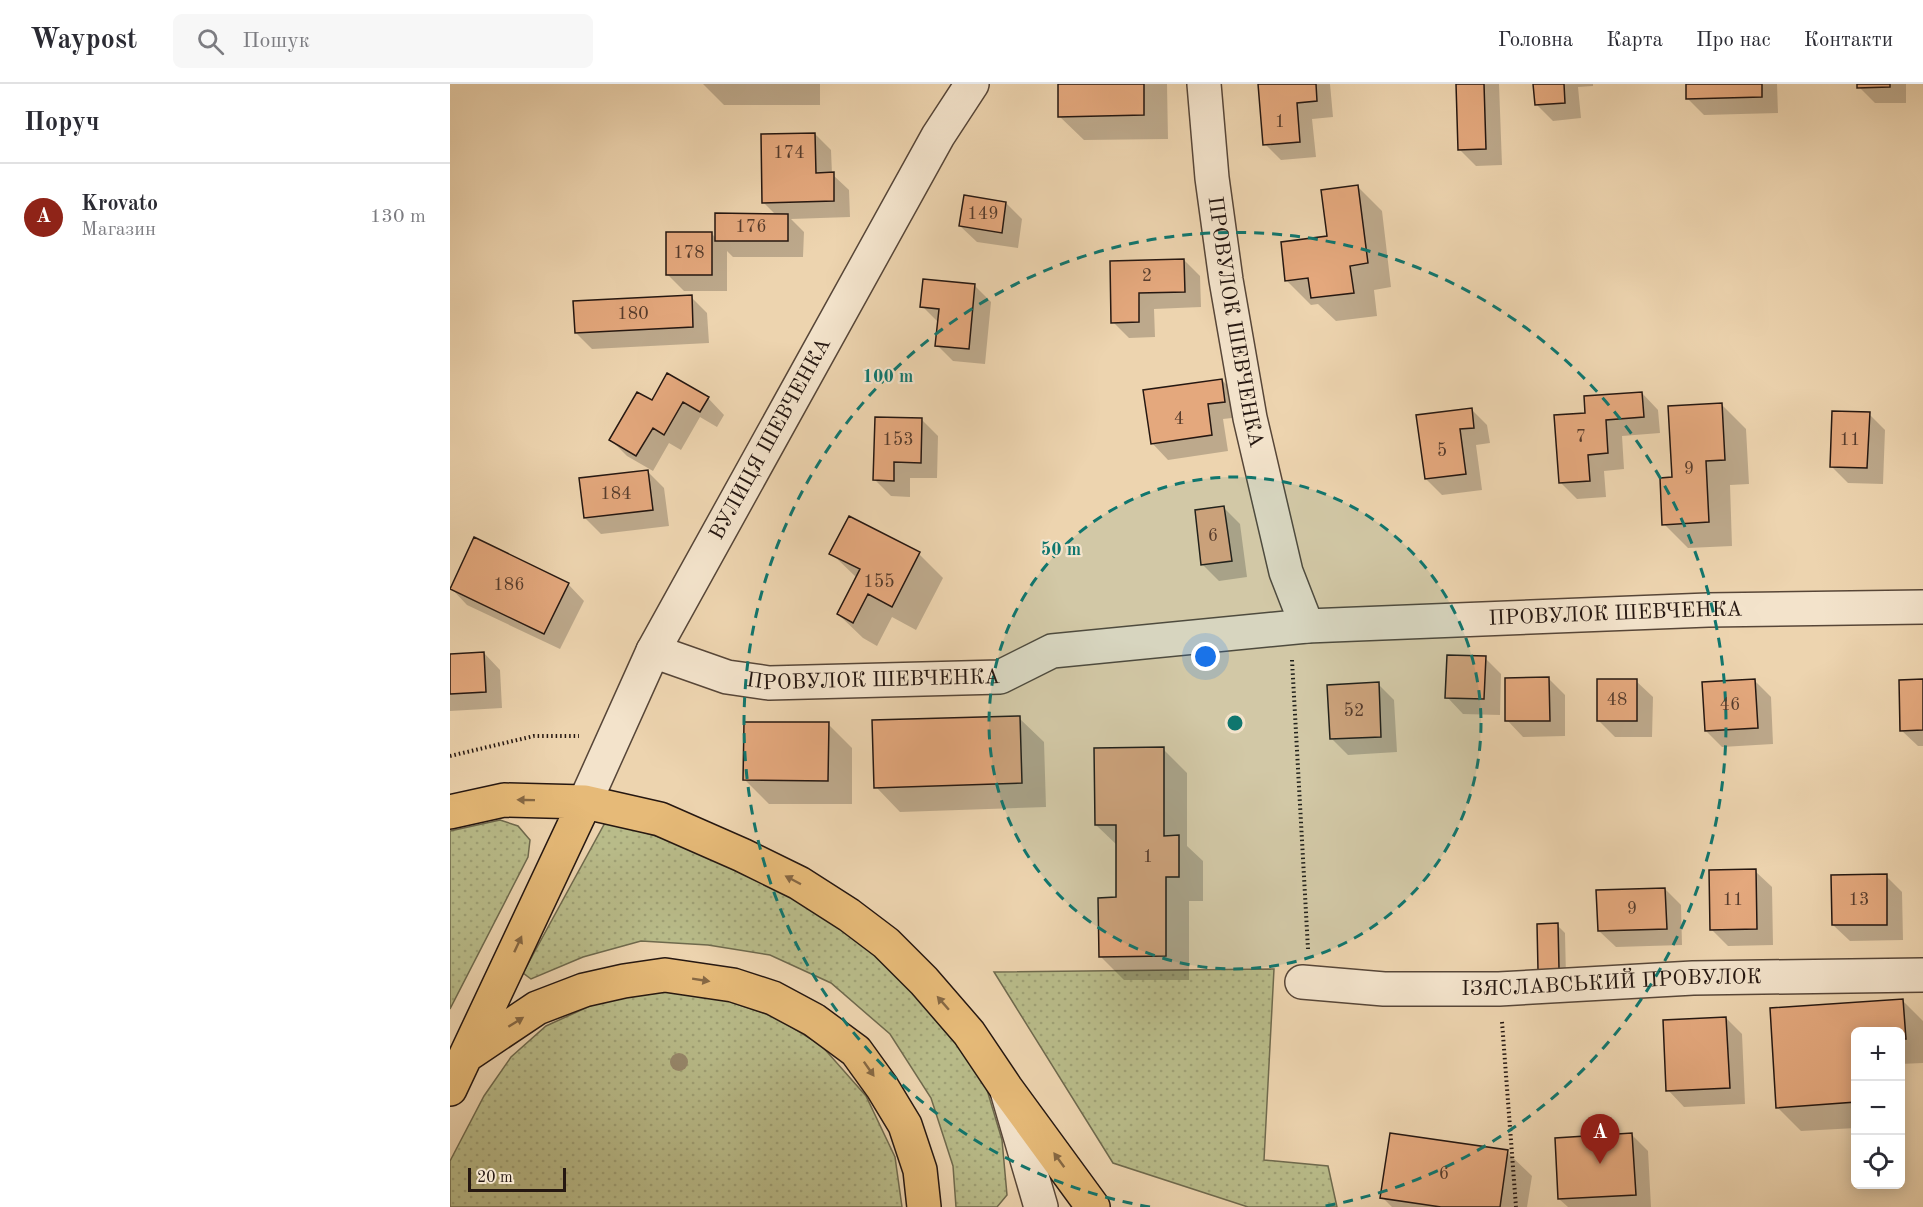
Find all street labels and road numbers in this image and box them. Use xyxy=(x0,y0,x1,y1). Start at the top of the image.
street label: ПРОВУЛОК ШЕВЧЕНКА xyxy=(1204,195,1267,449)
street label: ВУЛИЦЯ ШЕВЧЕНКА xyxy=(706,334,835,543)
street label: ПРОВУЛОК ШЕВЧЕНКА xyxy=(1488,599,1743,629)
street label: ПРОВУЛОК ШЕВЧЕНКА xyxy=(745,666,1000,694)
street label: ІЗЯСЛАВСЬКИЙ ПРОВУЛОК xyxy=(1461,966,1762,1000)

